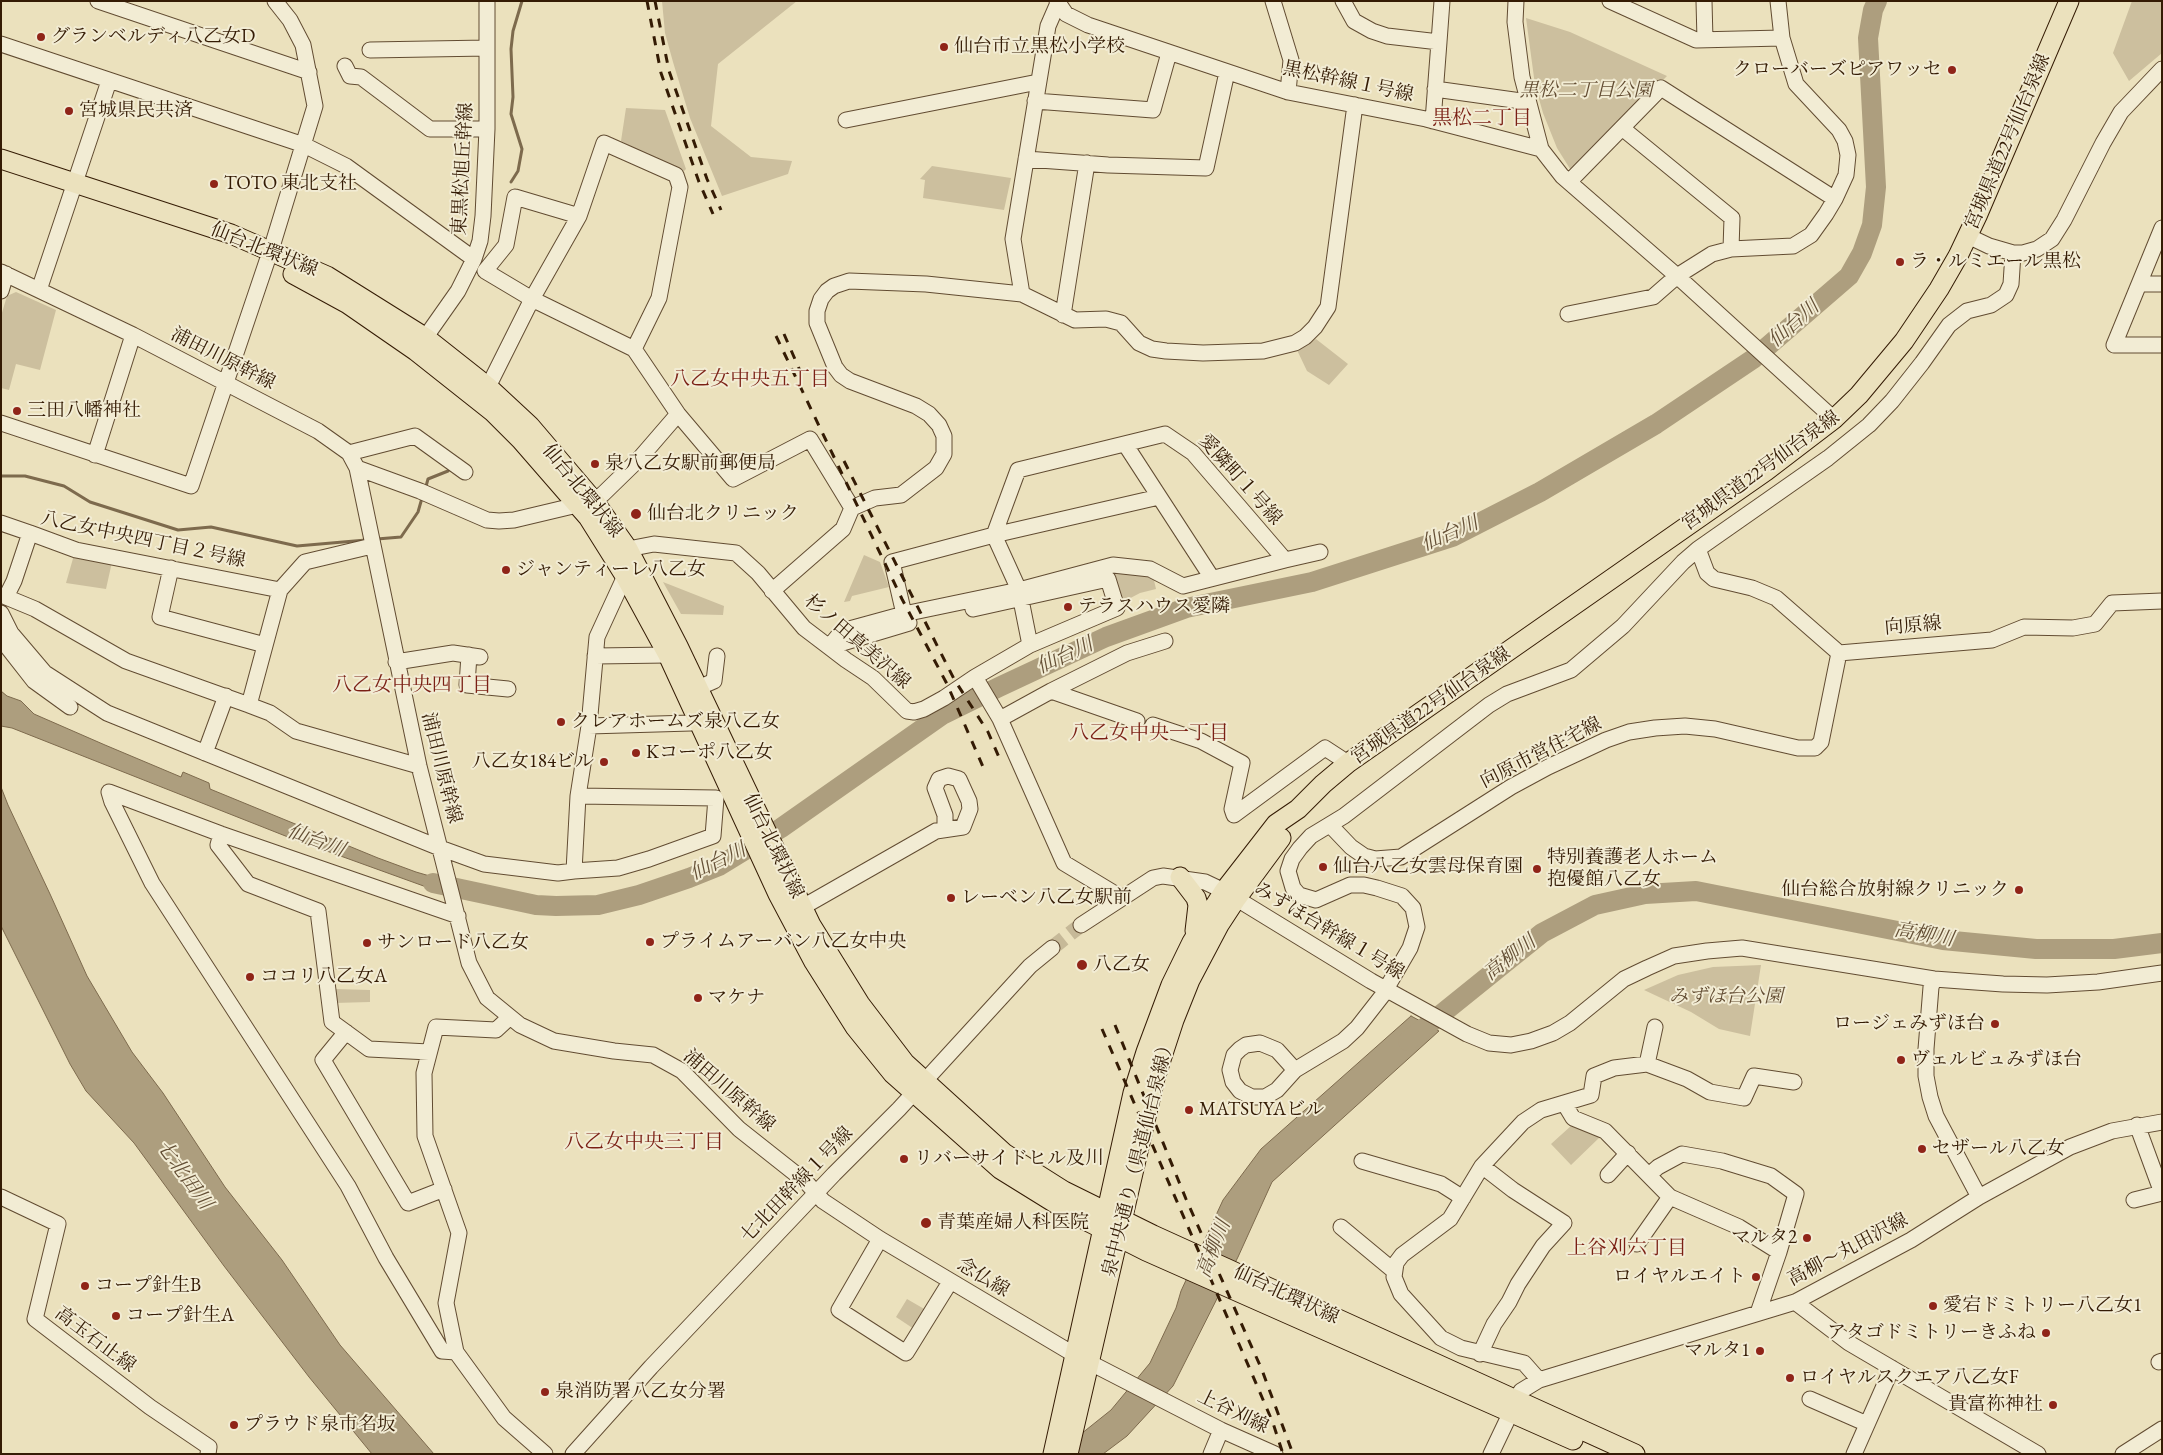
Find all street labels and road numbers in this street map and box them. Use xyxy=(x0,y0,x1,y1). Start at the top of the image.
street label: 宮城県道22号仙台泉線 xyxy=(1961,50,2055,234)
street label: 黒松幹線１号線 xyxy=(1281,57,1415,107)
street label: 東黒松旭丘幹線 xyxy=(448,102,478,236)
street label: 仙台北環状線 xyxy=(207,218,321,282)
street label: 浦田川原幹線 xyxy=(167,323,279,395)
street label: 宮城県道22号仙台泉線 xyxy=(1678,406,1844,536)
street label: 愛隣町１号線 xyxy=(1193,430,1287,530)
street label: 仙台北環状線 xyxy=(537,440,627,542)
street label: 八乙女中央四丁目２号線 xyxy=(38,507,248,573)
street label: 杉ノ田真美沢線 xyxy=(799,590,915,694)
street label: 向原線 xyxy=(1884,612,1942,640)
street label: 宮城県道22号仙台泉線 xyxy=(1347,642,1515,770)
street label: 浦田川原幹線 xyxy=(416,710,466,826)
street label: 向原市営住宅線 xyxy=(1477,713,1605,793)
street label: 仙台北環状線 xyxy=(738,790,808,902)
street label: みずほ台幹線１号線 xyxy=(1250,877,1408,985)
street label: 泉中央通り（県道仙台泉線） xyxy=(1098,1034,1180,1280)
street label: 浦田川原幹線 xyxy=(679,1045,779,1137)
street label: 七北田幹線１号線 xyxy=(736,1122,858,1248)
street label: 高柳～丸田沢線 xyxy=(1784,1209,1912,1291)
street label: 念仏線 xyxy=(953,1254,1013,1302)
street label: 仙台北環状線 xyxy=(1230,1261,1342,1329)
street label: 高玉石止線 xyxy=(50,1302,140,1378)
street label: 上谷刈線 xyxy=(1194,1385,1272,1439)

